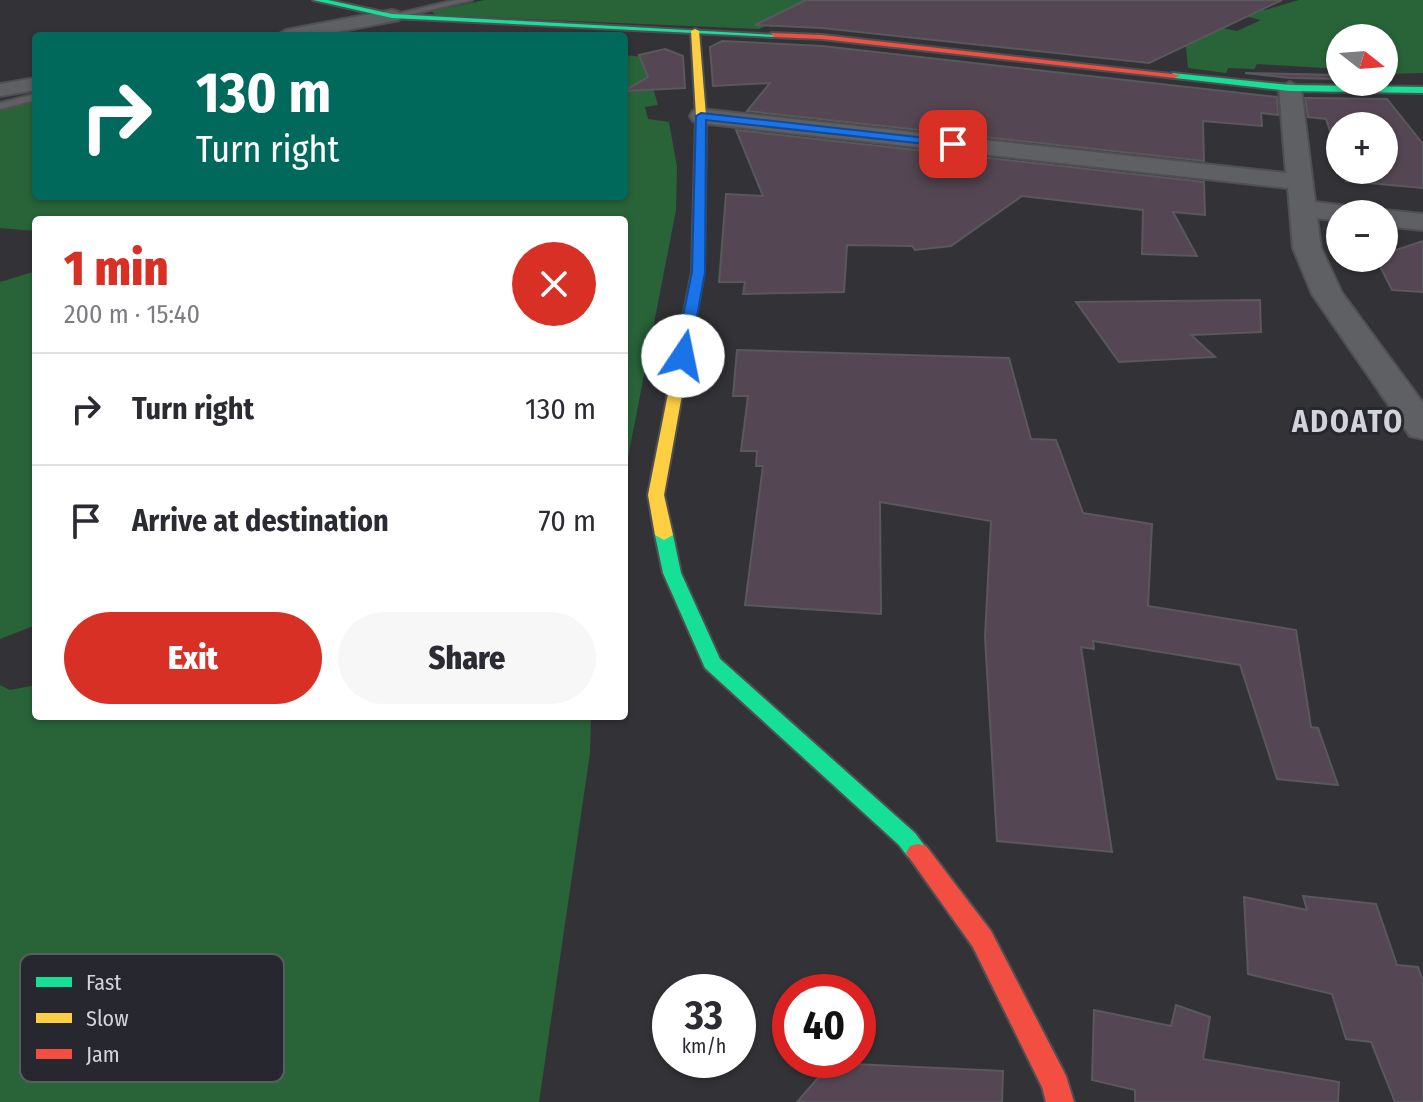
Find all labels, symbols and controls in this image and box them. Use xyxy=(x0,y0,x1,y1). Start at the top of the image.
north arrow xyxy=(1326,24,1398,96)
map controls xyxy=(1326,24,1398,272)
text: 130 m xyxy=(196,60,331,127)
icon: right xyxy=(64,64,168,168)
pin xyxy=(919,110,987,178)
button: + xyxy=(1326,112,1398,184)
icon: arrive xyxy=(931,122,975,166)
text: Turn right xyxy=(196,128,339,172)
button: − xyxy=(1326,200,1398,272)
text: 1 min xyxy=(64,240,168,298)
button: close xyxy=(512,242,596,326)
text: 200 m · 15:40 xyxy=(64,299,200,330)
position arrow xyxy=(641,314,725,398)
icon: right xyxy=(64,387,108,431)
text: Turn right xyxy=(132,391,254,427)
text: 130 m xyxy=(525,391,596,427)
district label: ADOATO xyxy=(1291,404,1404,440)
icon: arrive xyxy=(64,499,108,543)
text: Arrive at destination xyxy=(132,503,389,539)
text: 70 m xyxy=(538,503,596,539)
button: Exit xyxy=(64,612,322,704)
button: Share xyxy=(338,612,596,704)
legend xyxy=(20,954,284,1082)
text: Fast xyxy=(86,969,122,996)
speed limit sign: 40 xyxy=(772,974,876,1078)
text: 33 xyxy=(685,992,723,1040)
text: Slow xyxy=(86,1005,129,1032)
text: km/h xyxy=(682,1034,726,1058)
text: Jam xyxy=(86,1041,120,1068)

